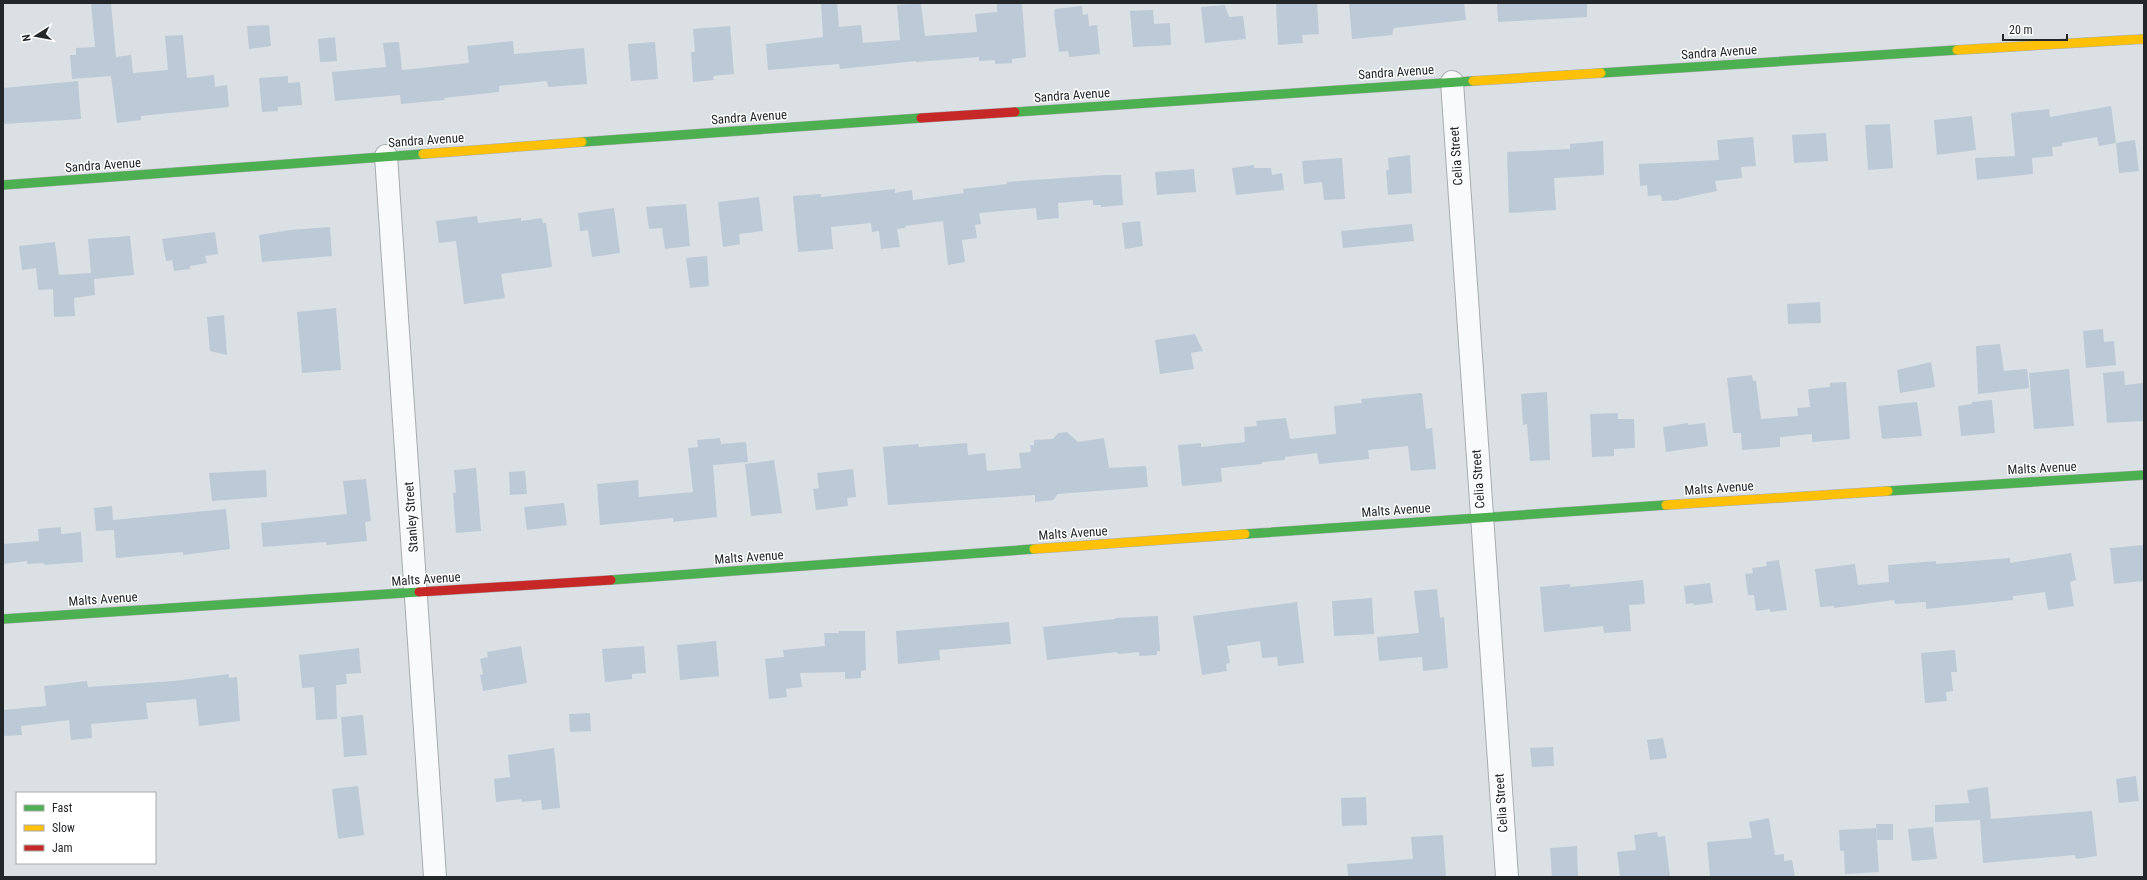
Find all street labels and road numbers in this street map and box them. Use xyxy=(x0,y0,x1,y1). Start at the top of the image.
street label: Sandra Avenue xyxy=(1681,42,1757,62)
street label: Sandra Avenue xyxy=(1358,62,1434,82)
street label: Sandra Avenue xyxy=(1034,85,1110,105)
street label: Sandra Avenue xyxy=(711,107,787,127)
street label: Celia Street xyxy=(1446,126,1466,186)
street label: Sandra Avenue xyxy=(388,130,464,150)
street label: Sandra Avenue xyxy=(65,155,141,175)
street label: Celia Street xyxy=(1468,449,1488,509)
street label: Malts Avenue xyxy=(2007,459,2077,477)
street label: Malts Avenue xyxy=(1684,478,1754,498)
street label: Stanley Street xyxy=(401,481,421,553)
street label: Malts Avenue xyxy=(1361,500,1431,520)
street label: Malts Avenue xyxy=(1038,523,1108,543)
street label: Malts Avenue xyxy=(714,547,784,567)
street label: Malts Avenue xyxy=(391,569,461,589)
street label: Malts Avenue xyxy=(68,589,138,609)
street label: Celia Street xyxy=(1491,773,1511,833)

